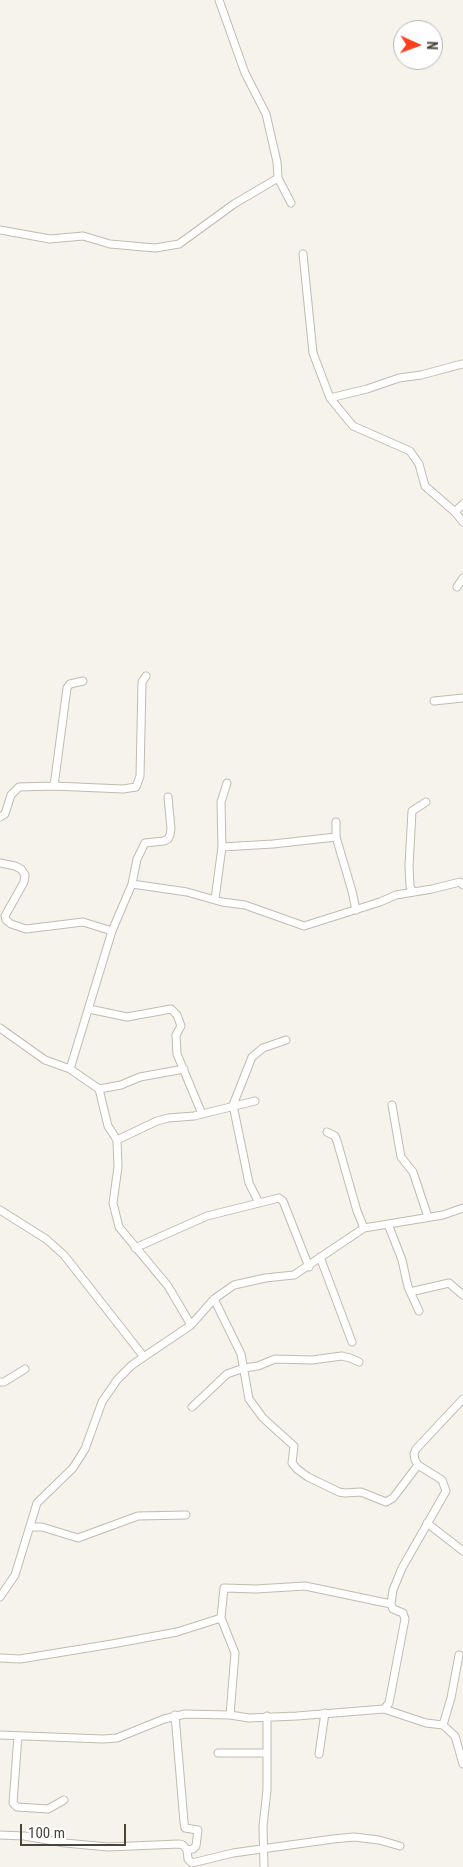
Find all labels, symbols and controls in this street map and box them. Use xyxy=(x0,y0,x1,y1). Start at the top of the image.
north arrow xyxy=(393,20,443,70)
text: N xyxy=(424,41,440,50)
scale bar xyxy=(22,1814,129,1846)
text: 100 m xyxy=(28,1824,65,1842)

